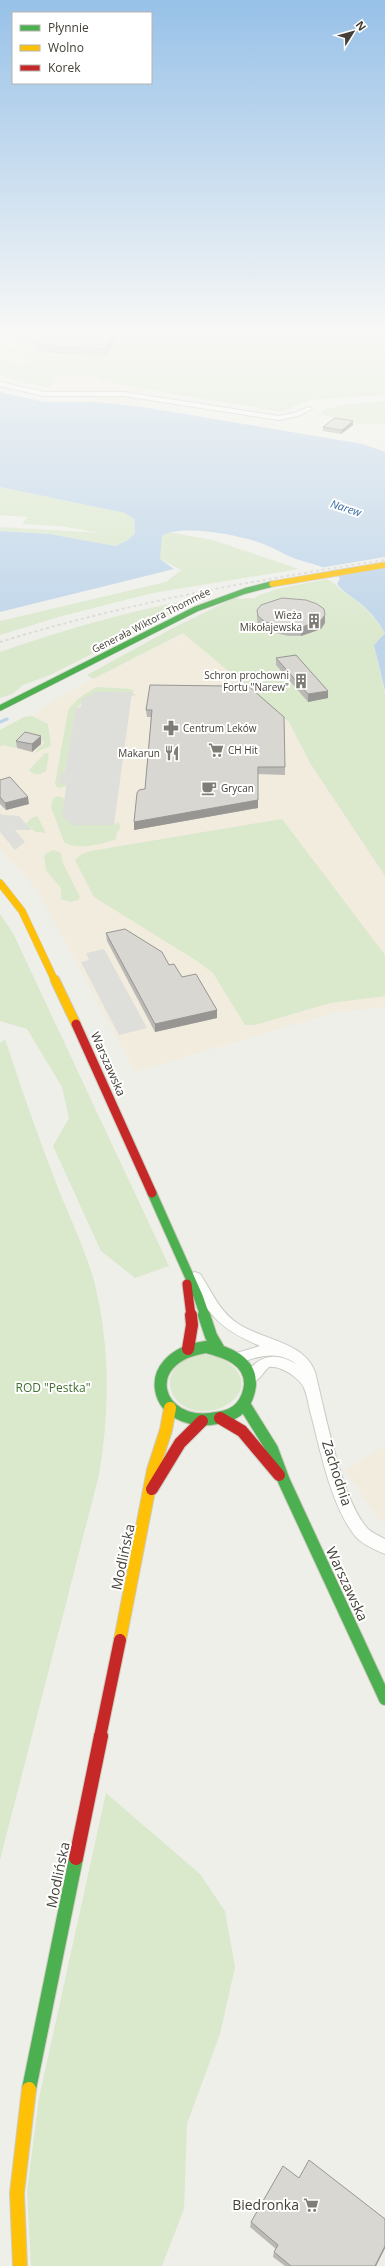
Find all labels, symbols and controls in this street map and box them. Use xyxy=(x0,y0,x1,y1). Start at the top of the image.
legend xyxy=(12,12,152,84)
north arrow xyxy=(333,12,373,52)
text: N xyxy=(353,18,370,34)
text: Płynnie xyxy=(48,19,89,36)
text: Wolno xyxy=(48,39,84,56)
text: Korek xyxy=(48,59,81,76)
water label: Narew xyxy=(329,496,365,520)
street label: Generała Wiktora Thommée xyxy=(89,584,213,656)
place label: Wieża Mikołajewska xyxy=(240,608,302,634)
building icon: Wieża Mikołajewska xyxy=(305,612,323,630)
place label: Schron prochowni Fortu "Narew" xyxy=(204,668,289,694)
building icon: Schron prochowni Fortu "Narew" xyxy=(292,672,310,690)
pharmacy icon: Centrum Leków xyxy=(162,719,180,737)
place label: Centrum Leków xyxy=(183,721,257,735)
supermarket icon: CH Hit xyxy=(207,741,225,759)
place label: CH Hit xyxy=(228,743,258,757)
restaurant icon: Makarun xyxy=(163,744,181,762)
place label: Makarun xyxy=(118,746,160,760)
cafe icon: Grycan xyxy=(200,779,218,797)
place label: Grycan xyxy=(221,781,254,795)
street label: Warszawska xyxy=(87,1029,130,1099)
park label: ROD "Pestka" xyxy=(15,1379,91,1396)
street label: Zachodnia xyxy=(318,1438,357,1508)
street label: Modlińska xyxy=(106,1522,139,1592)
street label: Warszawska xyxy=(322,1543,373,1624)
street label: Modlińska xyxy=(41,1840,74,1910)
place label: Biedronka xyxy=(232,2195,299,2214)
supermarket icon: Biedronka xyxy=(302,2196,320,2214)

